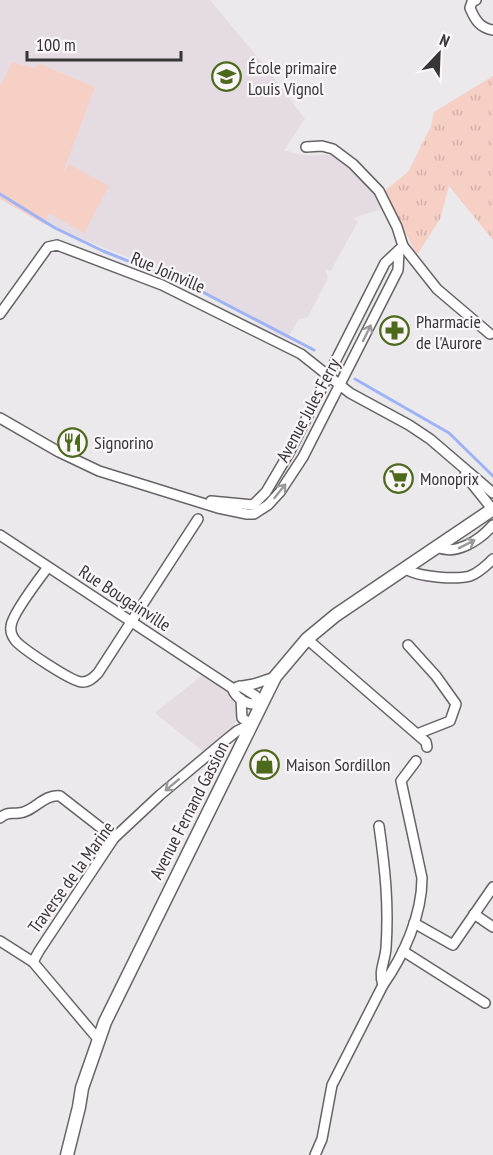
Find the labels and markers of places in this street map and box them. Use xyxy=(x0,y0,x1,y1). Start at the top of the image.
place label: École primaire Louis Vignol xyxy=(248,56,337,100)
school or university icon: École primaire Louis Vignol xyxy=(211,61,243,93)
place label: Pharmacie de l'Aurore xyxy=(416,310,482,354)
pharmacy icon: Pharmacie de l'Aurore xyxy=(379,315,411,347)
restaurant icon: Signorino xyxy=(57,426,89,458)
place label: Signorino xyxy=(94,431,154,454)
supermarket icon: Monoprix xyxy=(383,462,415,494)
place label: Monoprix xyxy=(420,467,480,490)
shop icon: Maison Sordillon xyxy=(249,748,281,780)
place label: Maison Sordillon xyxy=(286,753,390,776)

